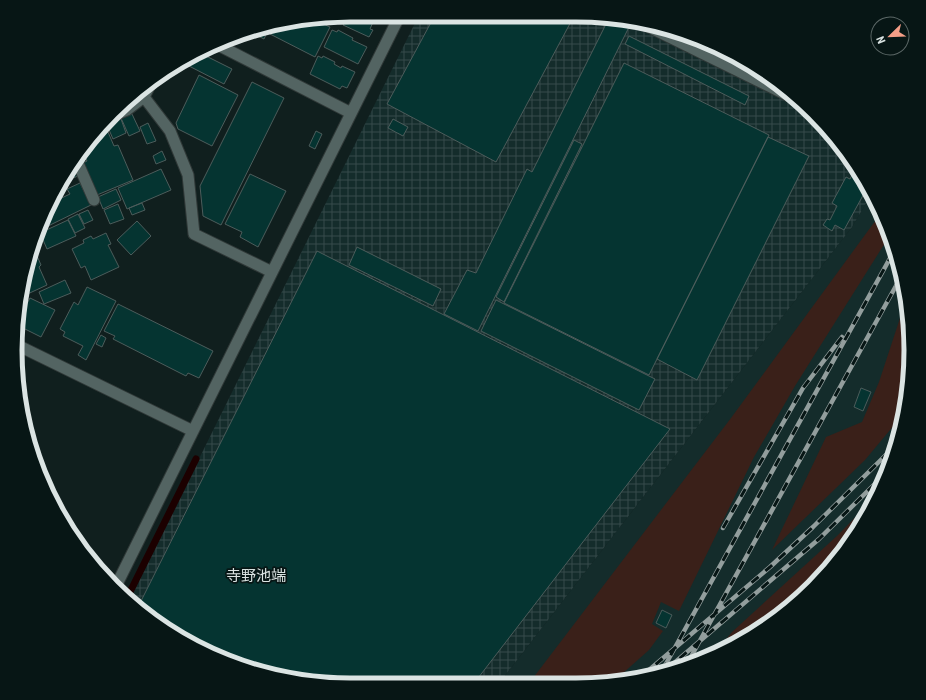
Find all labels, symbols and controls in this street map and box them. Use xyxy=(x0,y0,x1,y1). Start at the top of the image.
north arrow xyxy=(870,16,910,56)
text: N xyxy=(874,34,889,45)
district label: 寺野池端 xyxy=(226,567,286,585)

